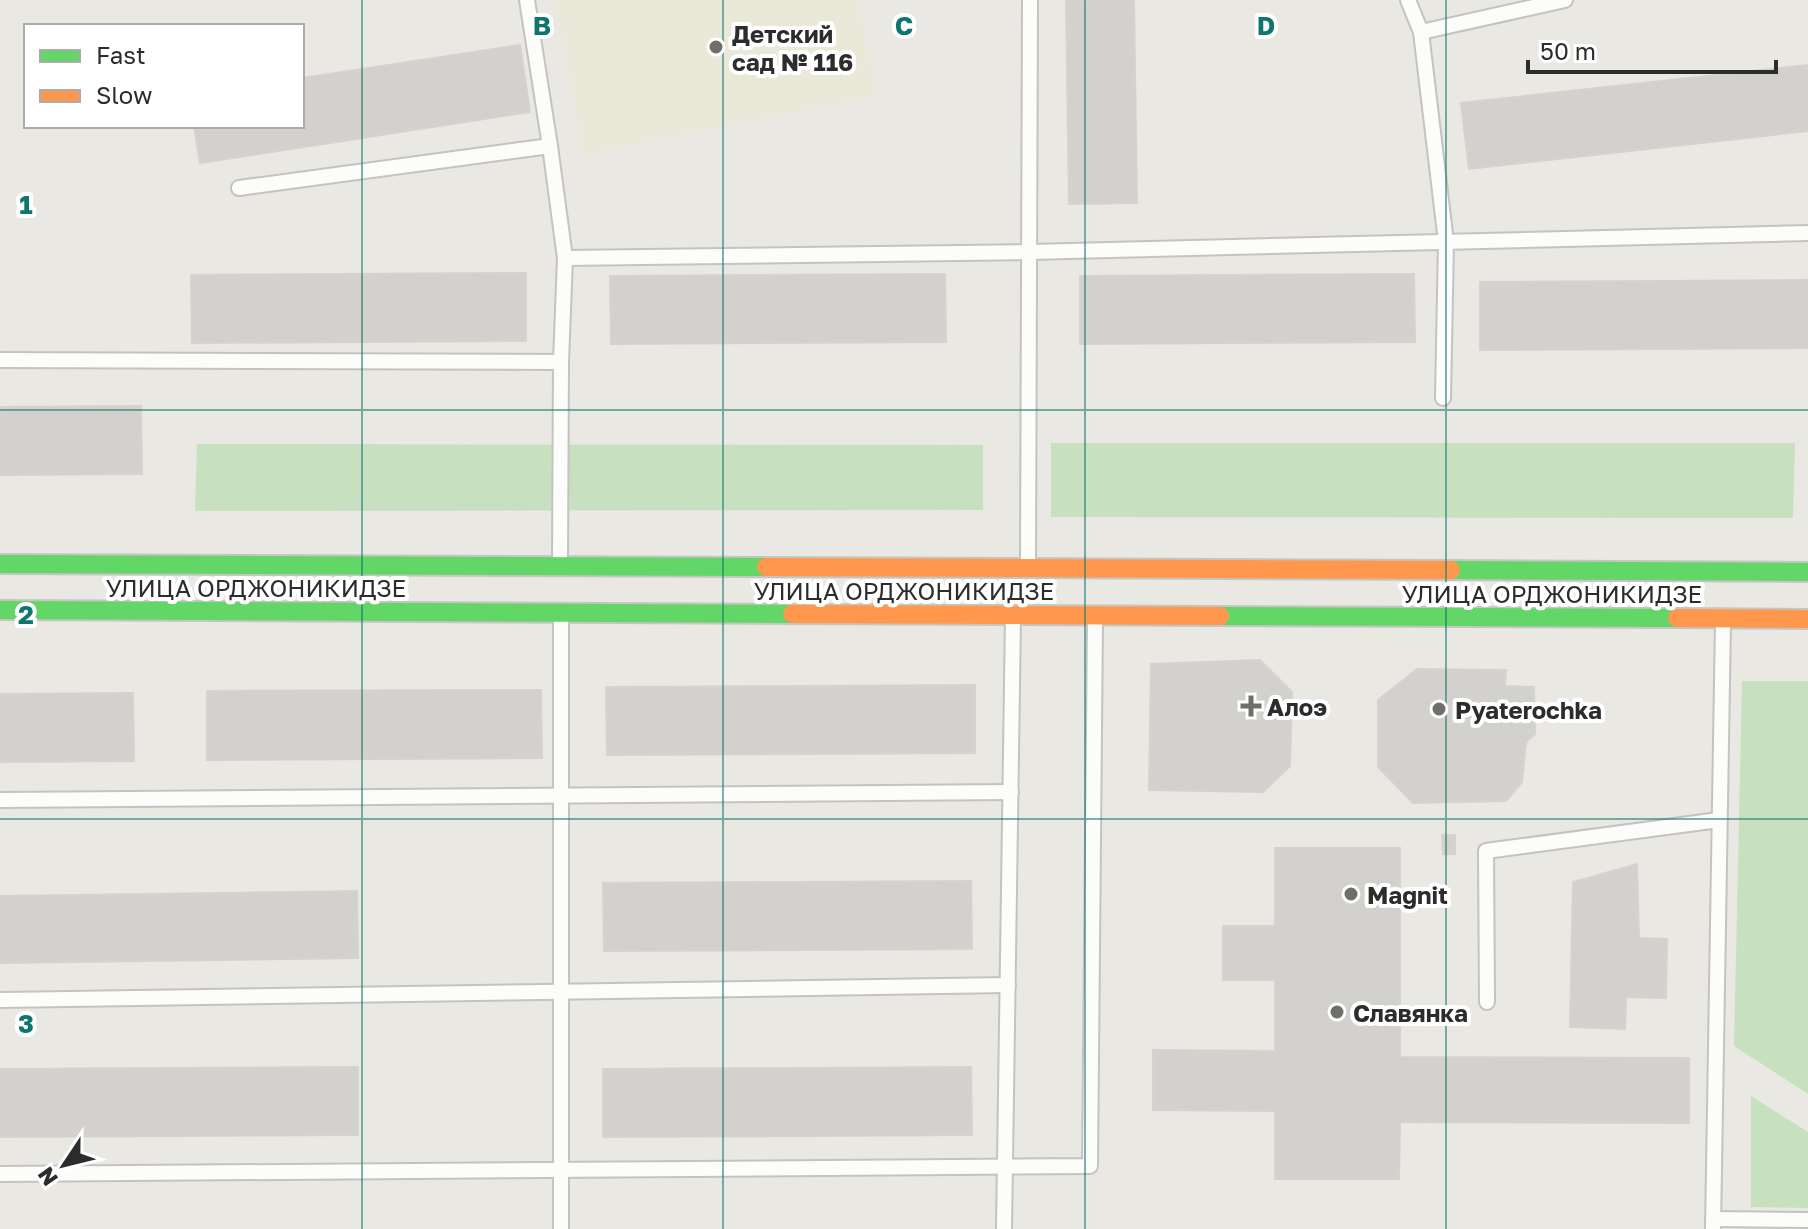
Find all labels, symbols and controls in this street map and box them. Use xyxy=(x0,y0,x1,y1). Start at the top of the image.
text: B xyxy=(533,10,551,41)
text: C xyxy=(895,10,913,41)
text: D xyxy=(1257,10,1275,41)
place label: Детский сад № 116 xyxy=(732,19,853,76)
legend xyxy=(24,24,304,128)
scale bar xyxy=(1528,24,1776,74)
text: 50 m xyxy=(1540,36,1596,65)
marker: Детский сад № 116 xyxy=(707,38,725,56)
text: Fast xyxy=(96,40,146,69)
text: Slow xyxy=(96,80,152,109)
text: 1 xyxy=(19,189,33,220)
street label: УЛИЦА ОРДЖОНИКИДЗЕ xyxy=(106,573,406,602)
street label: УЛИЦА ОРДЖОНИКИДЗЕ xyxy=(754,576,1054,605)
street label: УЛИЦА ОРДЖОНИКИДЗЕ xyxy=(1402,579,1702,608)
text: 2 xyxy=(18,599,34,630)
place label: Алоэ xyxy=(1267,692,1327,721)
place label: Pyaterochka xyxy=(1455,695,1602,724)
marker: Алоэ xyxy=(1242,697,1260,715)
marker: Pyaterochka xyxy=(1430,700,1448,718)
place label: Magnit xyxy=(1367,880,1448,909)
marker: Magnit xyxy=(1342,885,1360,903)
place label: Славянка xyxy=(1353,998,1468,1027)
marker: Славянка xyxy=(1328,1003,1346,1021)
text: 3 xyxy=(18,1008,34,1039)
north arrow xyxy=(24,1125,104,1205)
text: N xyxy=(31,1162,63,1191)

